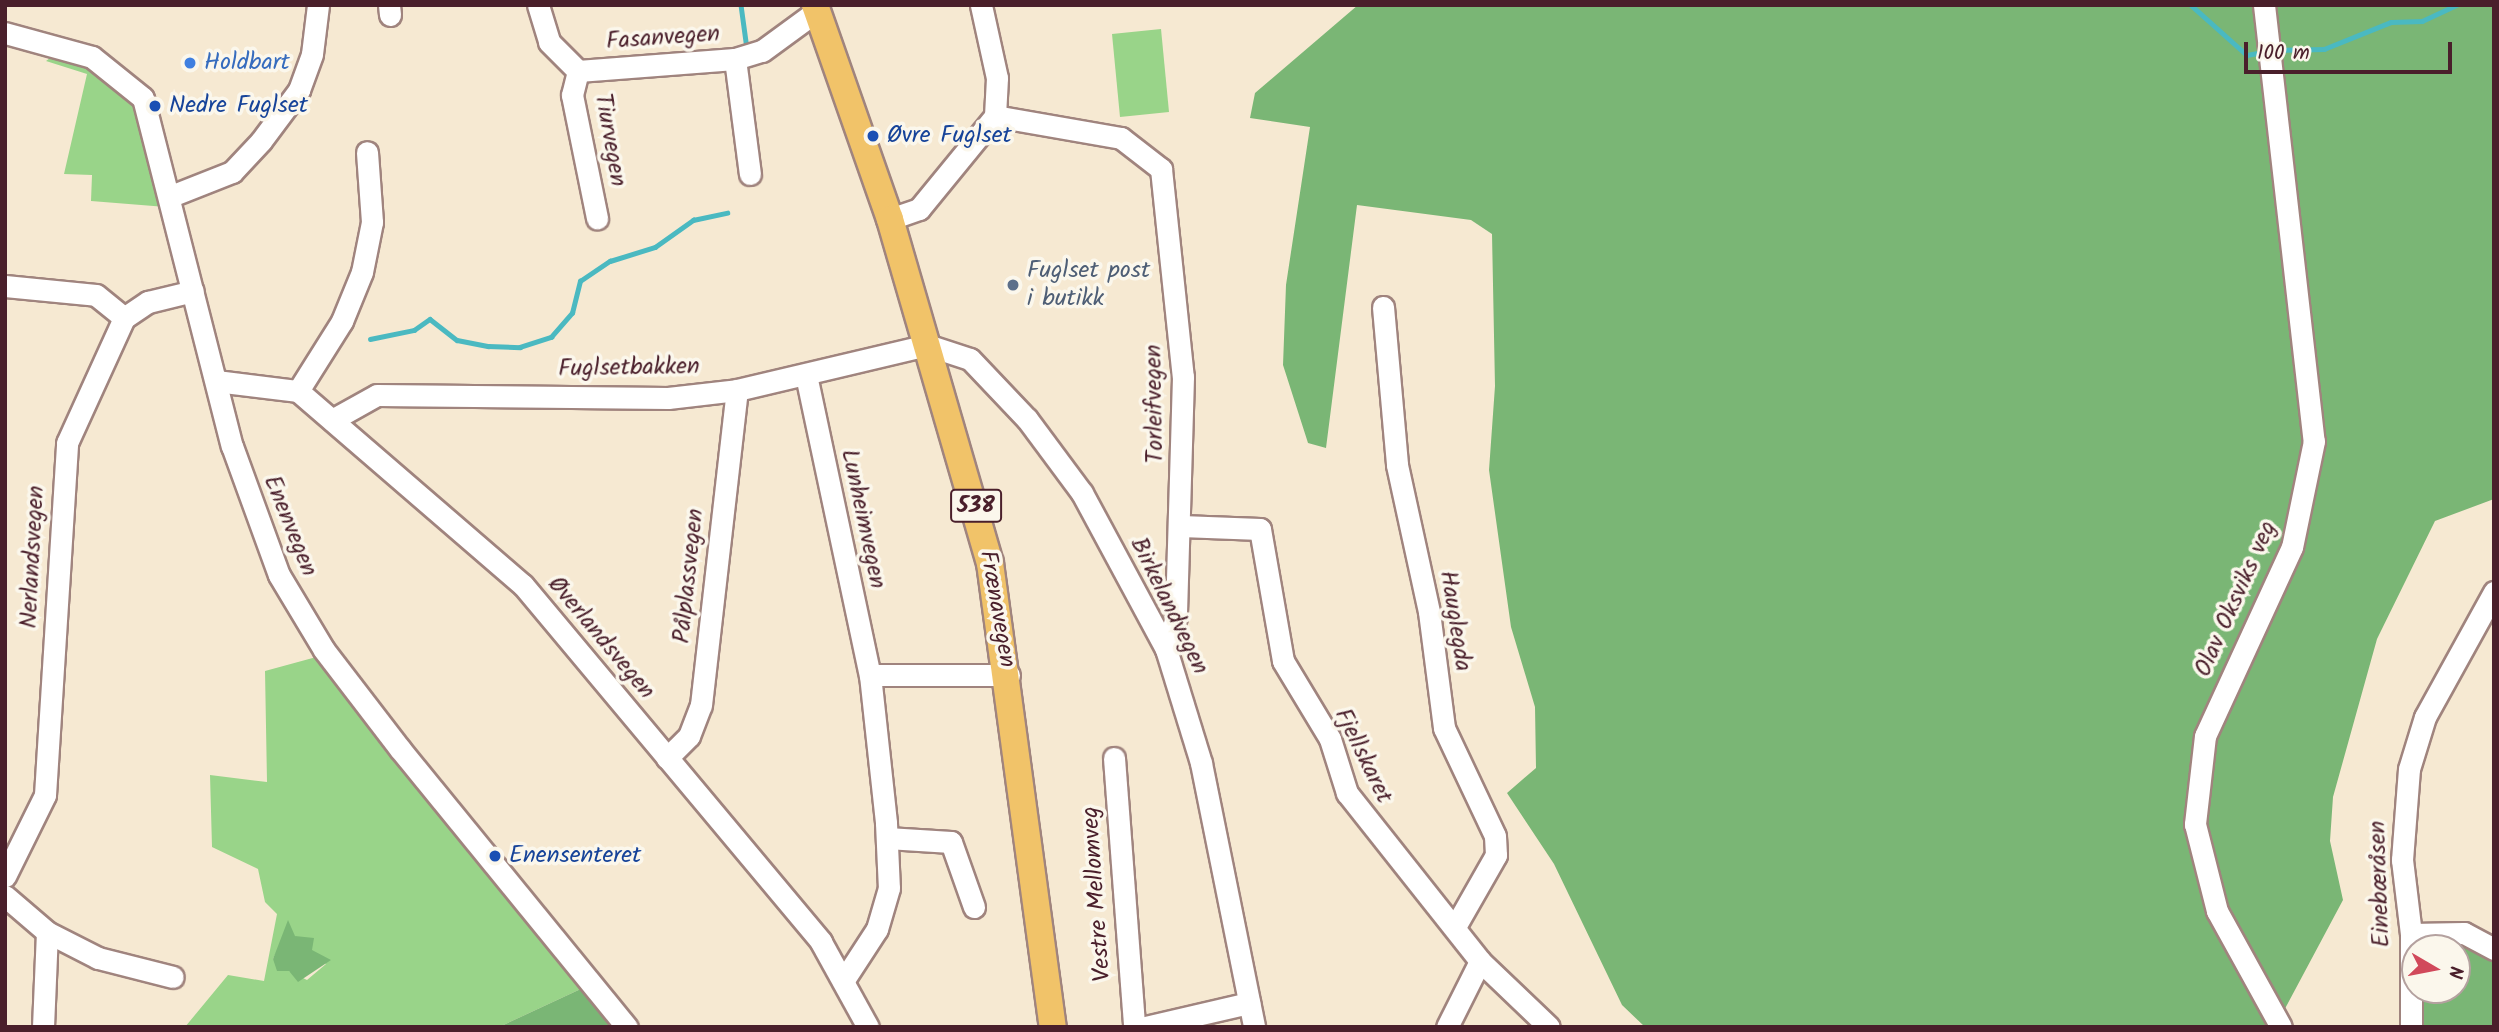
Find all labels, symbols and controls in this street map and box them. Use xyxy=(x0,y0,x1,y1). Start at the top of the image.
street label: Fasanvegen xyxy=(605,20,721,56)
scale bar xyxy=(2247,28,2455,72)
text: 100 m xyxy=(2257,37,2310,70)
place label: Holdbart xyxy=(204,49,290,77)
marker: Holdbart xyxy=(182,55,198,71)
street label: Tiurvegen xyxy=(588,91,632,189)
place label: Nedre Fuglset xyxy=(169,92,308,120)
marker: Nedre Fuglset xyxy=(147,98,163,114)
place label: Øvre Fuglset xyxy=(887,122,1012,150)
marker: Øvre Fuglset xyxy=(865,128,881,144)
place label: Fuglset post i butikk xyxy=(1027,257,1150,313)
marker: Fuglset post i butikk xyxy=(1005,277,1021,293)
street label: Torleifvegen xyxy=(1140,344,1170,464)
street label: Fuglsetbakken xyxy=(558,352,700,384)
street label: Lunheimvegen xyxy=(834,447,892,591)
street label: Enenvegen xyxy=(257,471,323,581)
street label: Nerlandsvegen xyxy=(15,485,51,629)
road number: 538 xyxy=(950,486,1002,526)
street label: Pålplassvegen xyxy=(668,507,710,645)
street label: Olav Oksviks veg xyxy=(2189,517,2283,681)
street label: Birkelandvegen xyxy=(1123,533,1215,679)
street label: Frænavegen xyxy=(973,548,1021,670)
street label: Hauglegda xyxy=(1433,569,1477,673)
street label: Øverlandsvegen xyxy=(541,571,661,705)
street label: Fjellskaret xyxy=(1328,704,1398,808)
street label: Vestre Mellomveg xyxy=(1077,806,1117,982)
street label: Einebæråsen xyxy=(2363,820,2397,948)
place label: Enensenteret xyxy=(509,842,641,870)
marker: Enensenteret xyxy=(487,848,503,864)
north arrow xyxy=(2401,934,2471,1004)
text: N xyxy=(2439,964,2471,981)

